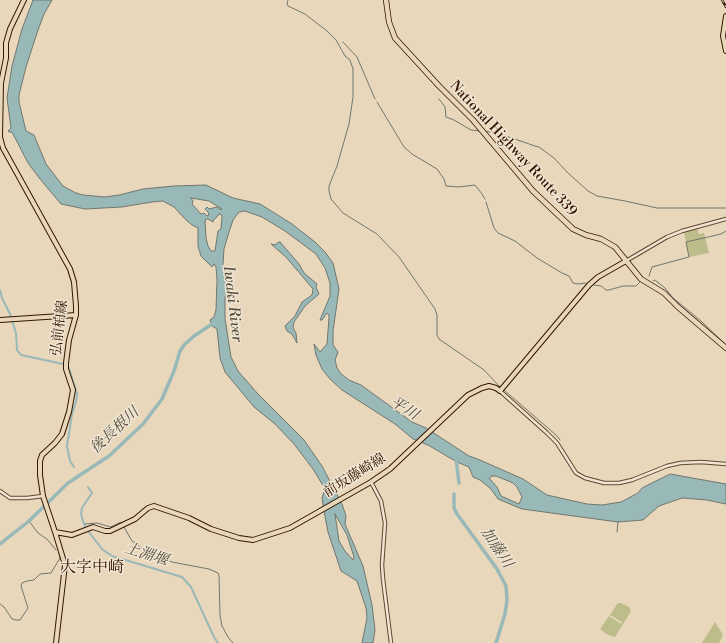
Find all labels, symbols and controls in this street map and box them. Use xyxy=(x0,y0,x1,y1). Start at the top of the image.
street label: National Highway Route 339 xyxy=(446,78,580,220)
water label: Iwaki River xyxy=(218,265,246,343)
street label: 弘前柏線 xyxy=(48,299,72,357)
water label: 平川 xyxy=(387,393,421,425)
water label: 後長根川 xyxy=(87,404,143,458)
street label: 前坂藤崎線 xyxy=(321,450,389,502)
water label: 加藤川 xyxy=(476,524,516,572)
water label: 土淵堰 xyxy=(122,540,170,570)
district label: 大字中崎 xyxy=(60,558,124,578)

